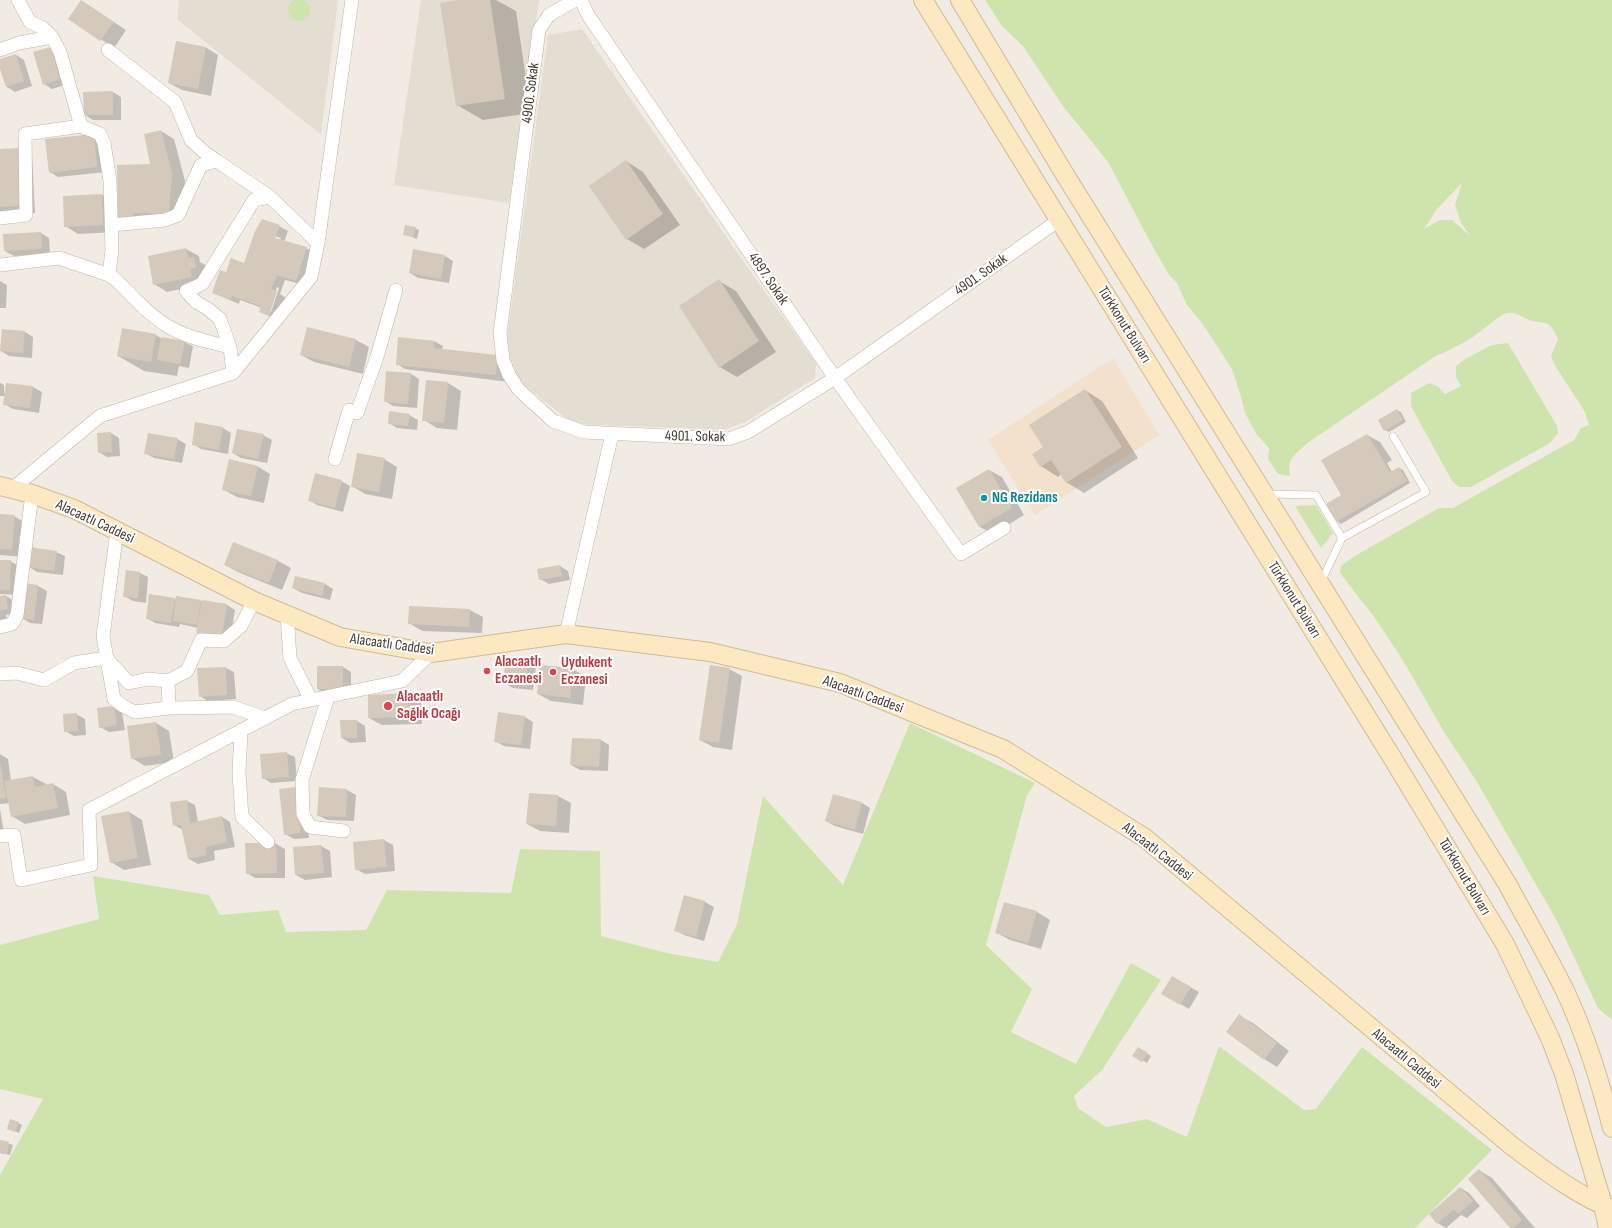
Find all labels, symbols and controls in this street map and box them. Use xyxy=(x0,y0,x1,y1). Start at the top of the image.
street label: 4900. Sokak xyxy=(518,62,544,124)
street label: 4897. Sokak xyxy=(744,249,792,309)
street label: 4901. Sokak xyxy=(951,250,1011,300)
street label: Türkkonut Bulvarı xyxy=(1093,283,1155,367)
street label: 4901. Sokak xyxy=(665,427,725,447)
place label: NG Rezidans xyxy=(992,489,1058,507)
marker: NG Rezidans xyxy=(979,493,989,503)
street label: Alacaatlı Caddesi xyxy=(53,496,137,548)
street label: Türkkonut Bulvarı xyxy=(1263,558,1325,642)
street label: Alacaatlı Caddesi xyxy=(349,630,435,660)
place label: Alacaatlı Eczanesi xyxy=(495,653,541,688)
place label: Uydukent Eczanesi xyxy=(561,654,612,689)
marker: Alacaatlı Eczanesi xyxy=(482,666,492,676)
marker: Uydukent Eczanesi xyxy=(548,667,558,677)
street label: Alacaatlı Caddesi xyxy=(820,672,906,718)
place label: Alacaatlı Sağlık Ocağı xyxy=(397,688,460,723)
marker: Alacaatlı Sağlık Ocağı xyxy=(382,700,394,712)
street label: Alacaatlı Caddesi xyxy=(1118,819,1196,885)
street label: Türkkonut Bulvarı xyxy=(1434,835,1494,919)
street label: Alacaatlı Caddesi xyxy=(1368,1025,1444,1093)

